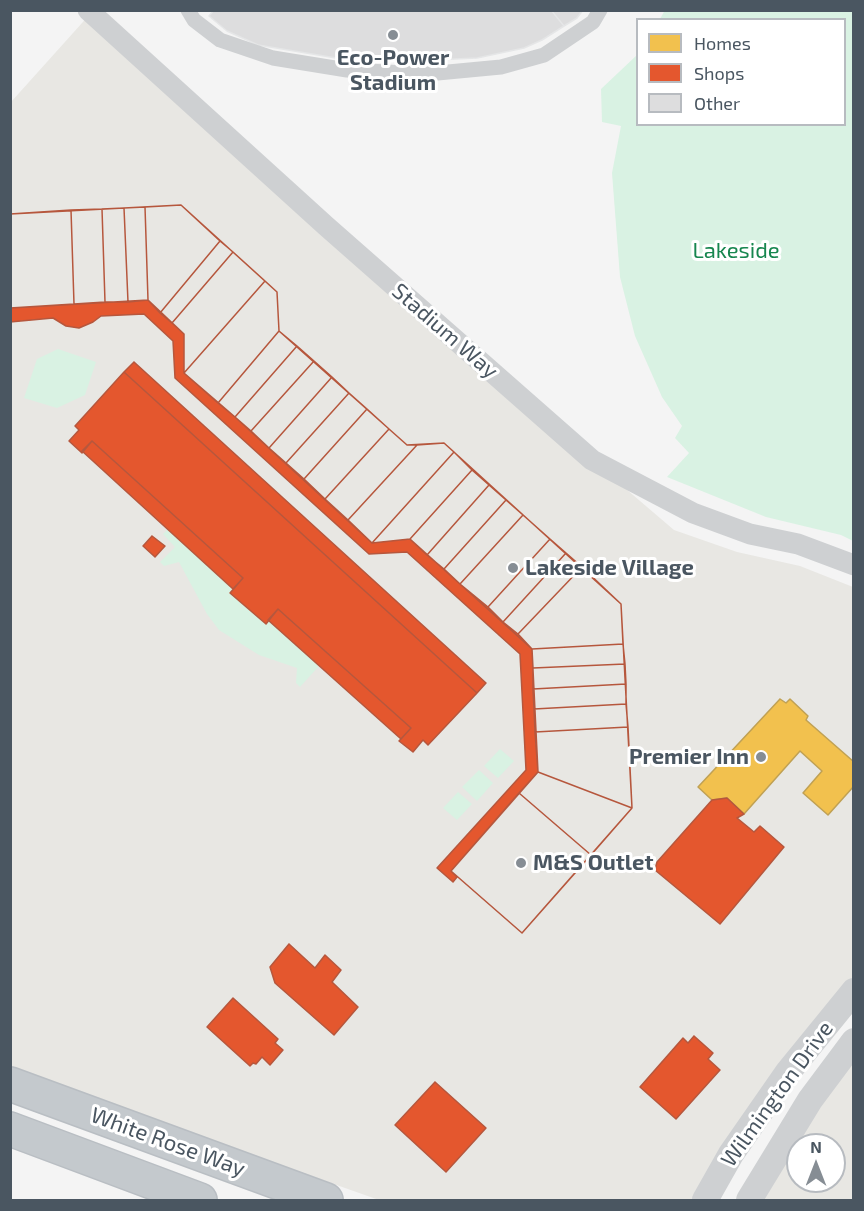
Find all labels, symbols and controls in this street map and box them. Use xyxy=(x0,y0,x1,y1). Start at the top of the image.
legend xyxy=(636,18,846,126)
marker: Eco-Power Stadium xyxy=(386,28,400,42)
text: Homes xyxy=(694,32,751,54)
place label: Eco-Power Stadium xyxy=(337,45,449,96)
text: Shops xyxy=(694,62,744,84)
text: Other xyxy=(694,92,740,114)
park label: Lakeside xyxy=(692,238,780,264)
street label: Stadium Way xyxy=(387,278,503,384)
place label: Lakeside Village xyxy=(525,555,694,581)
marker: Lakeside Village xyxy=(506,561,520,575)
place label: Premier Inn xyxy=(629,744,749,770)
marker: Premier Inn xyxy=(754,750,768,764)
place label: M&S Outlet xyxy=(533,850,653,876)
marker: M&S Outlet xyxy=(514,856,528,870)
street label: Wilmington Drive xyxy=(715,1016,839,1172)
street label: White Rose Way xyxy=(87,1102,249,1182)
north arrow xyxy=(786,1133,846,1193)
text: N xyxy=(810,1137,822,1156)

